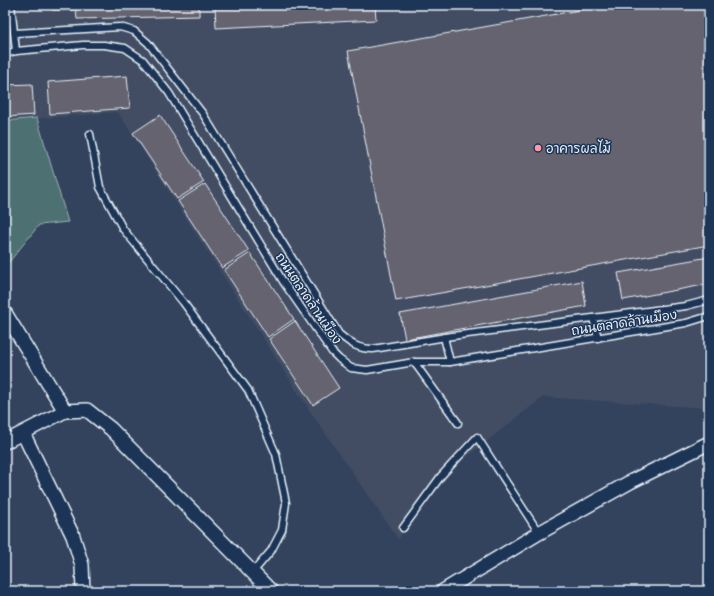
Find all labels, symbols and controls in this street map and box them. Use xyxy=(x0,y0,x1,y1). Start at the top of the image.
place label: อาคารผลไม้ xyxy=(546,139,611,157)
marker: อาคารผลไม้ xyxy=(533,143,543,153)
street label: ถนนตลาดล้านเมือง xyxy=(272,249,346,347)
street label: ถนนตลาดล้านเมือง xyxy=(570,306,678,339)

